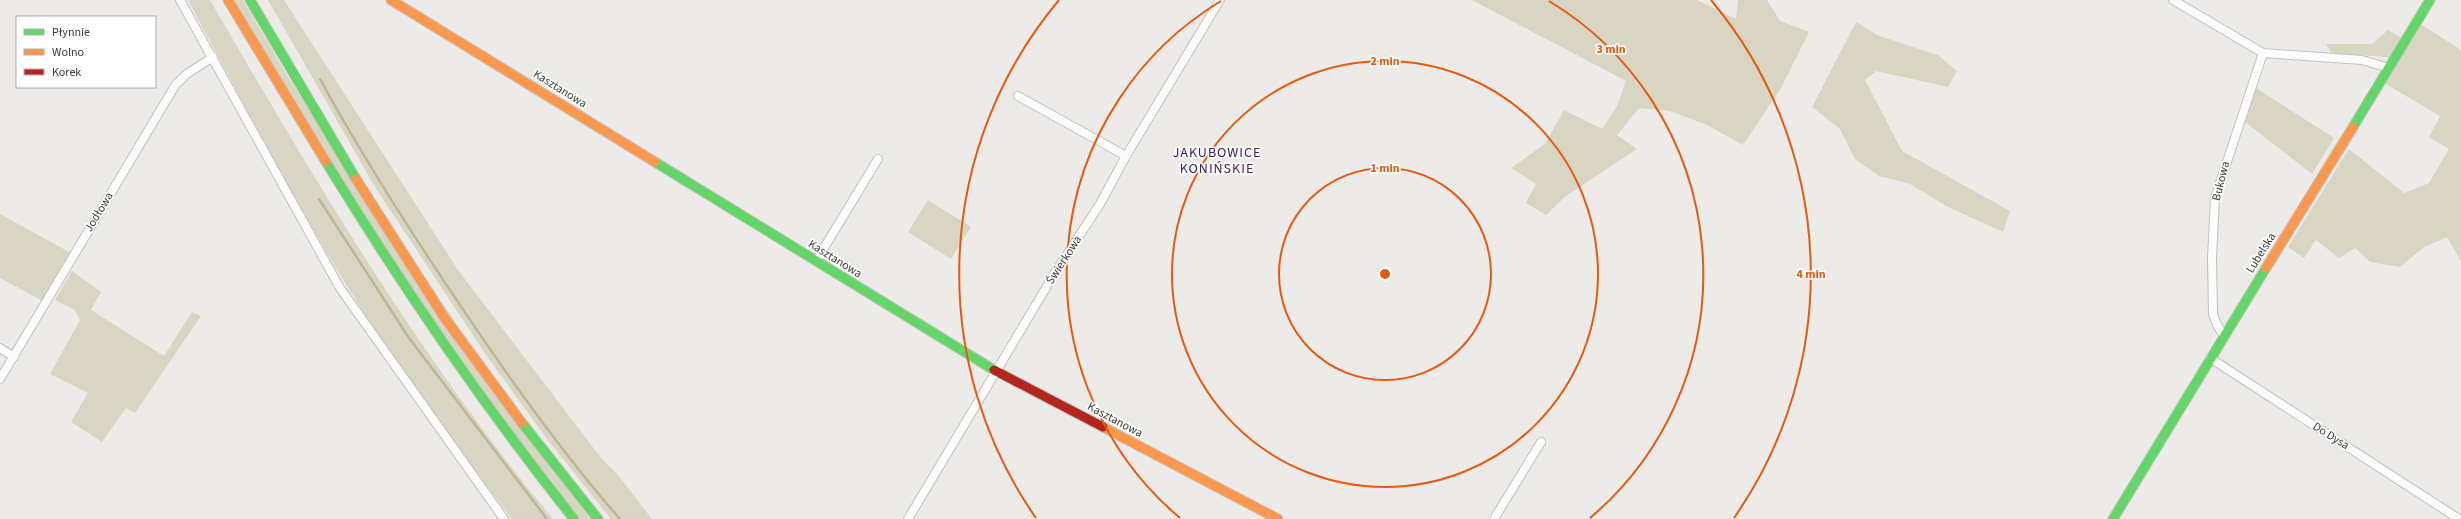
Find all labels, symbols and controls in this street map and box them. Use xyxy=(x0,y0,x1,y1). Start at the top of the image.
legend xyxy=(16,16,156,88)
text: Płynnie xyxy=(52,24,90,41)
text: 3 min xyxy=(1596,41,1626,58)
text: Wolno xyxy=(52,44,84,61)
text: 2 min xyxy=(1370,53,1400,70)
text: Korek xyxy=(52,64,81,81)
street label: Kasztanowa xyxy=(530,66,590,112)
district label: JAKUBOWICE KONIŃSKIE xyxy=(1173,143,1261,179)
street label: Bukowa xyxy=(2208,159,2234,203)
text: 1 min xyxy=(1370,160,1400,177)
street label: Jodłowa xyxy=(81,189,117,235)
street label: Lubelska xyxy=(2242,230,2280,276)
street label: Świerkowa xyxy=(1042,232,1086,288)
street label: Kasztanowa xyxy=(805,236,865,282)
text: 4 min xyxy=(1796,266,1826,283)
centre of rings xyxy=(1378,267,1392,281)
street label: Kasztanowa xyxy=(1084,398,1146,442)
street label: Do Dysa xyxy=(2309,418,2353,454)

